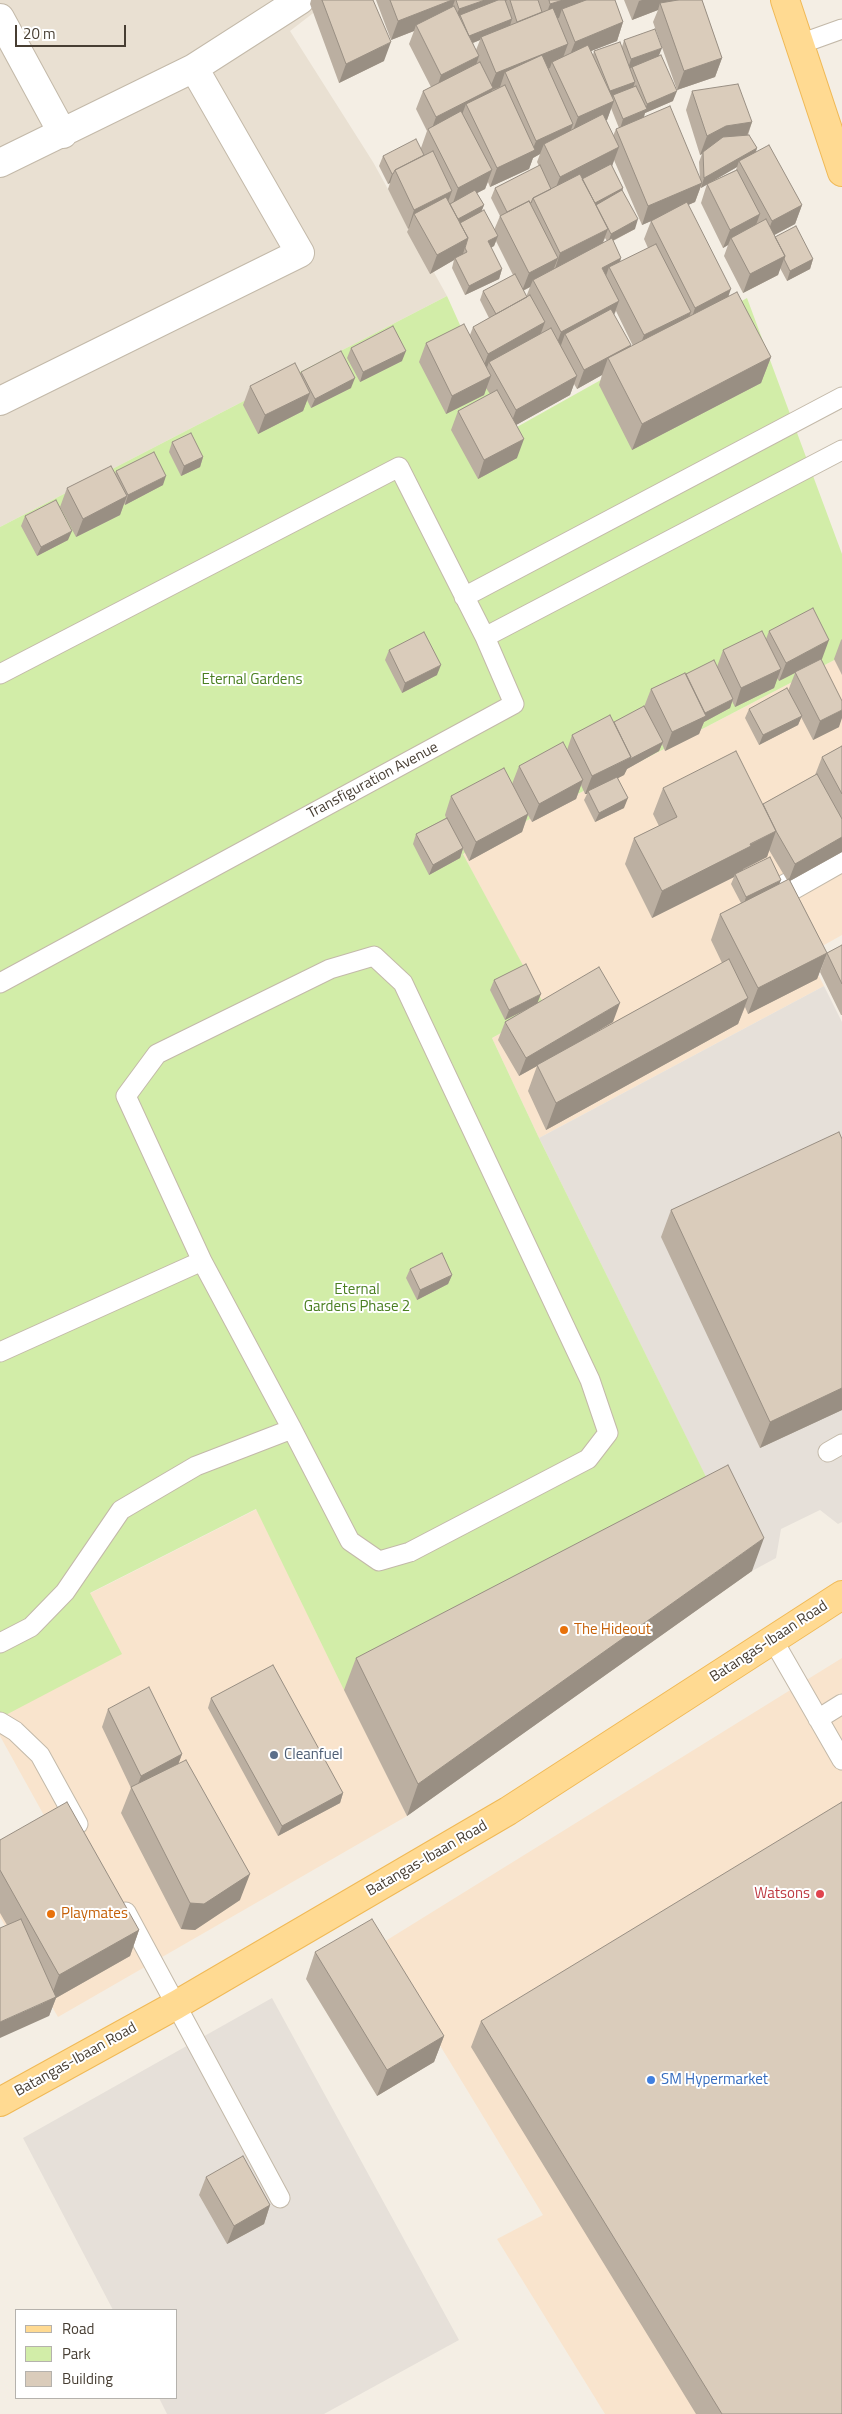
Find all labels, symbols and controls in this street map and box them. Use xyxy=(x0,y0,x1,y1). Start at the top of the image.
scale bar xyxy=(18,15,129,47)
text: 20 m xyxy=(23,22,56,45)
park label: Eternal Gardens xyxy=(202,671,302,689)
street label: Transfiguration Avenue xyxy=(304,739,442,823)
park label: Eternal Gardens Phase 2 xyxy=(304,1281,410,1316)
street label: Batangas-Ibaan Road xyxy=(707,1597,831,1687)
place label: The Hideout xyxy=(574,1621,651,1639)
marker: The Hideout xyxy=(558,1624,570,1636)
place label: Cleanfuel xyxy=(284,1746,343,1764)
marker: Cleanfuel xyxy=(268,1749,280,1761)
street label: Batangas-Ibaan Road xyxy=(363,1817,491,1901)
place label: Watsons xyxy=(754,1885,810,1903)
marker: Watsons xyxy=(814,1888,826,1900)
place label: Playmates xyxy=(61,1905,128,1923)
marker: Playmates xyxy=(45,1908,57,1920)
street label: Batangas-Ibaan Road xyxy=(12,2019,140,2101)
place label: SM Hypermarket xyxy=(661,2071,768,2089)
marker: SM Hypermarket xyxy=(645,2074,657,2086)
legend xyxy=(15,2309,178,2399)
text: Road xyxy=(62,2317,94,2340)
text: Park xyxy=(62,2342,91,2365)
text: Building xyxy=(62,2367,113,2390)

